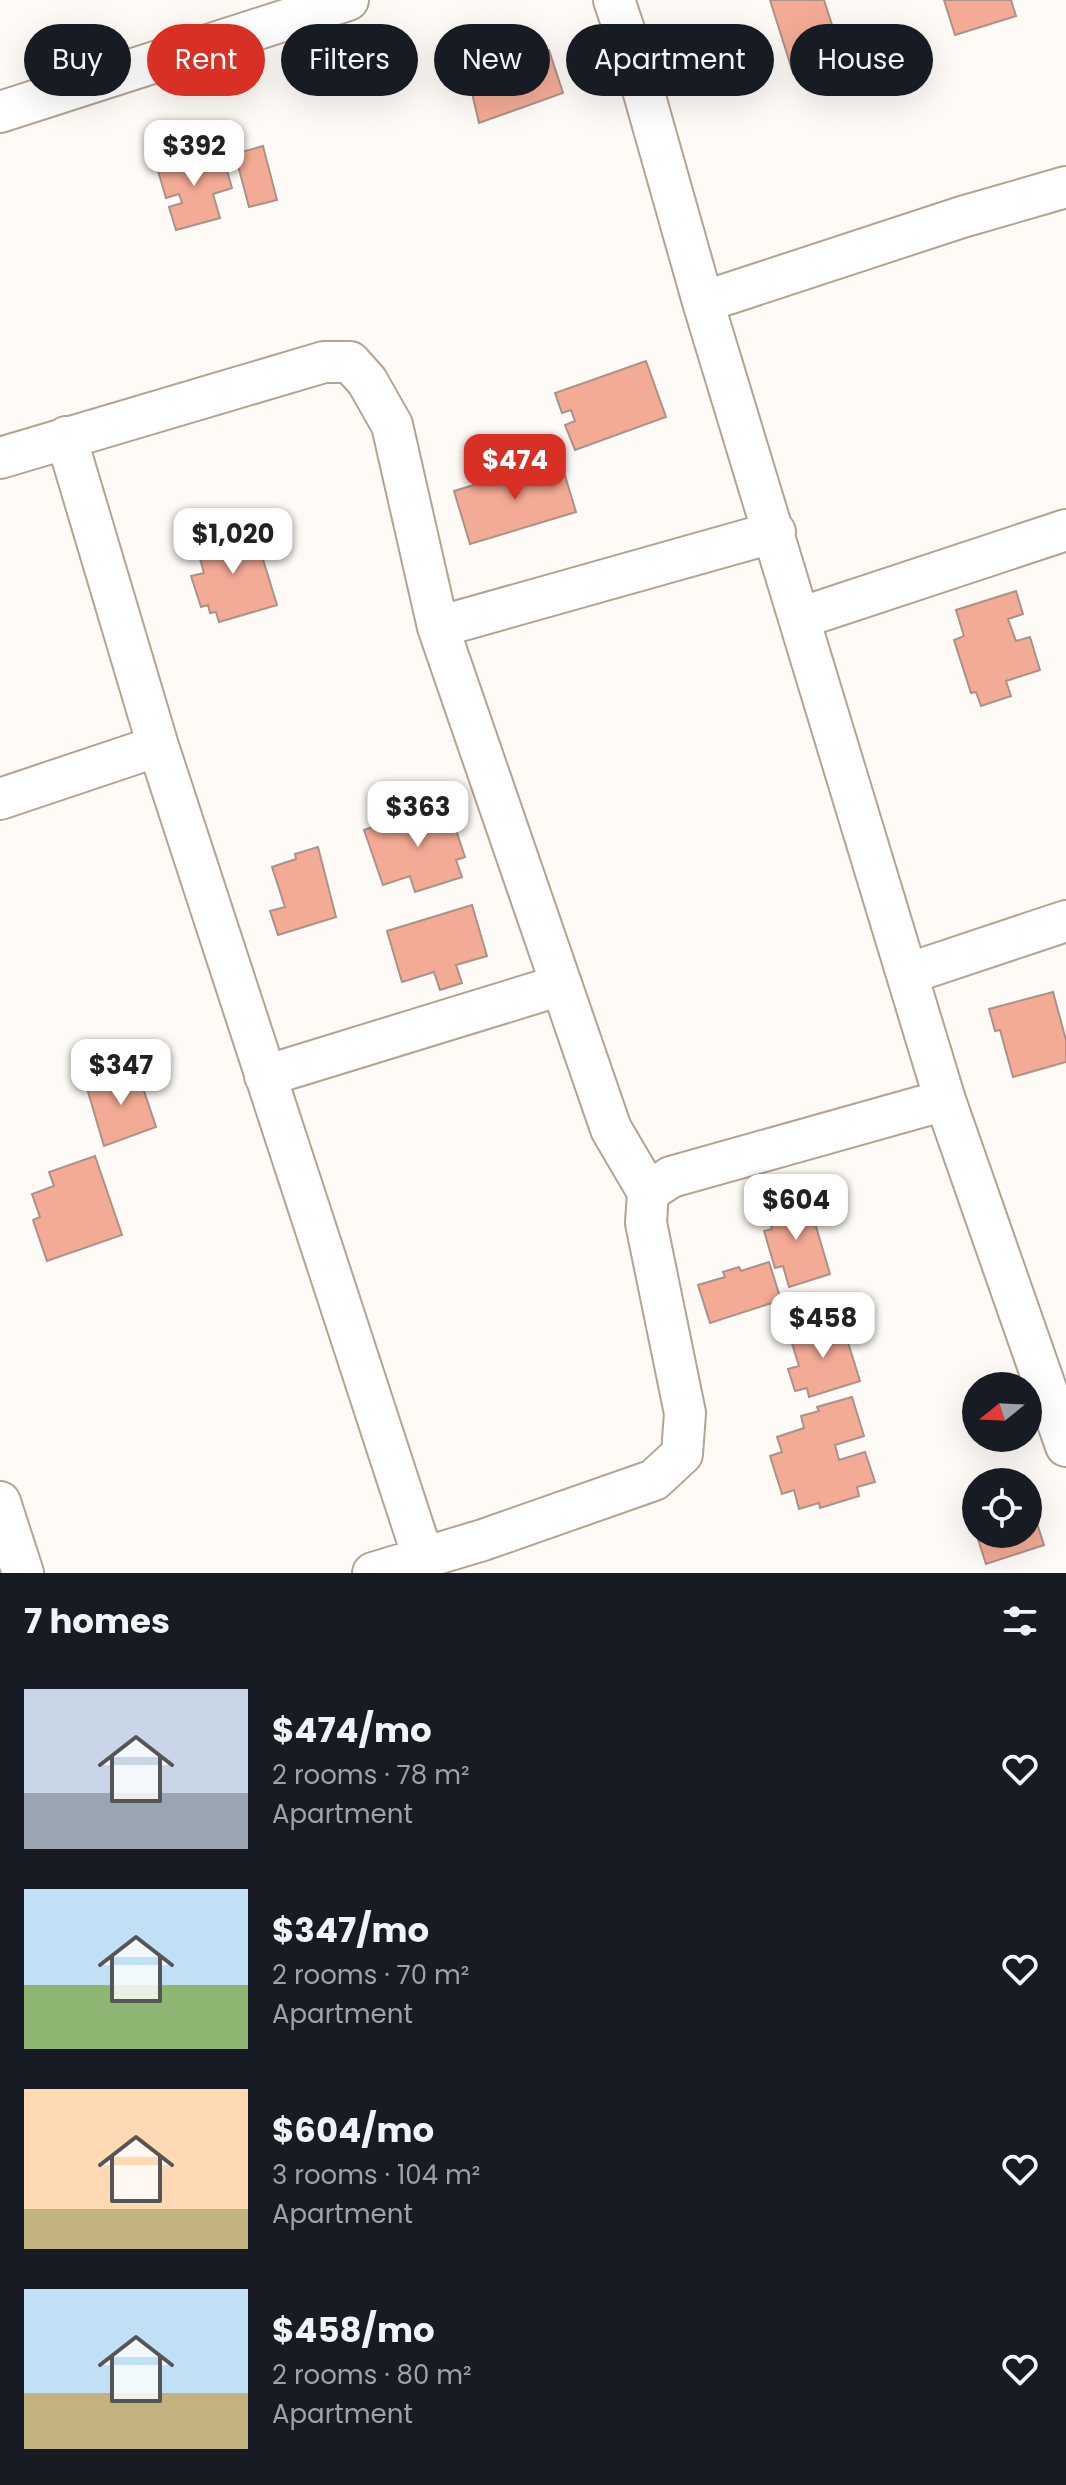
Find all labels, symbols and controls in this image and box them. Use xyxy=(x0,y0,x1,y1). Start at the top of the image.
chip: Buy xyxy=(24,24,131,96)
chip: Rent xyxy=(147,24,265,96)
chip: Filters xyxy=(281,24,418,96)
chip: New xyxy=(434,24,550,96)
chip: Apartment xyxy=(566,24,774,96)
chip: House xyxy=(790,24,933,96)
pin: $392 xyxy=(147,120,241,188)
text: $392 xyxy=(162,128,226,164)
pin: $474 xyxy=(468,434,562,502)
text: $474 xyxy=(482,442,548,478)
pin: $1,020 xyxy=(168,508,298,576)
text: $1,020 xyxy=(191,516,275,552)
pin: $363 xyxy=(371,781,465,849)
text: $363 xyxy=(385,789,451,825)
pin: $347 xyxy=(74,1039,168,1107)
text: $347 xyxy=(89,1047,153,1083)
pin: $604 xyxy=(749,1174,843,1242)
text: $604 xyxy=(762,1182,830,1218)
pin: $458 xyxy=(776,1292,870,1360)
text: $458 xyxy=(789,1300,857,1336)
north arrow xyxy=(962,1372,1042,1452)
map controls xyxy=(962,1372,1042,1548)
button: locate xyxy=(962,1468,1042,1548)
text: 7 homes xyxy=(24,1597,170,1645)
icon: filters xyxy=(998,1599,1042,1643)
text: $474/mo xyxy=(272,1706,432,1754)
icon: home xyxy=(88,1721,184,1817)
icon: heart xyxy=(998,1747,1042,1791)
text: 2 rooms · 78 m² xyxy=(272,1757,470,1793)
text: Apartment xyxy=(272,1796,413,1832)
text: $347/mo xyxy=(272,1906,429,1954)
icon: home xyxy=(88,1921,184,2017)
icon: heart xyxy=(998,1947,1042,1991)
text: 2 rooms · 70 m² xyxy=(272,1957,469,1993)
text: Apartment xyxy=(272,1996,413,2032)
text: $604/mo xyxy=(272,2106,434,2154)
icon: home xyxy=(88,2121,184,2217)
icon: heart xyxy=(998,2147,1042,2191)
text: 3 rooms · 104 m² xyxy=(272,2157,480,2193)
text: Apartment xyxy=(272,2196,413,2232)
text: $458/mo xyxy=(272,2306,435,2354)
icon: home xyxy=(88,2321,184,2417)
icon: heart xyxy=(998,2347,1042,2391)
text: 2 rooms · 80 m² xyxy=(272,2357,472,2393)
text: Apartment xyxy=(272,2396,413,2432)

